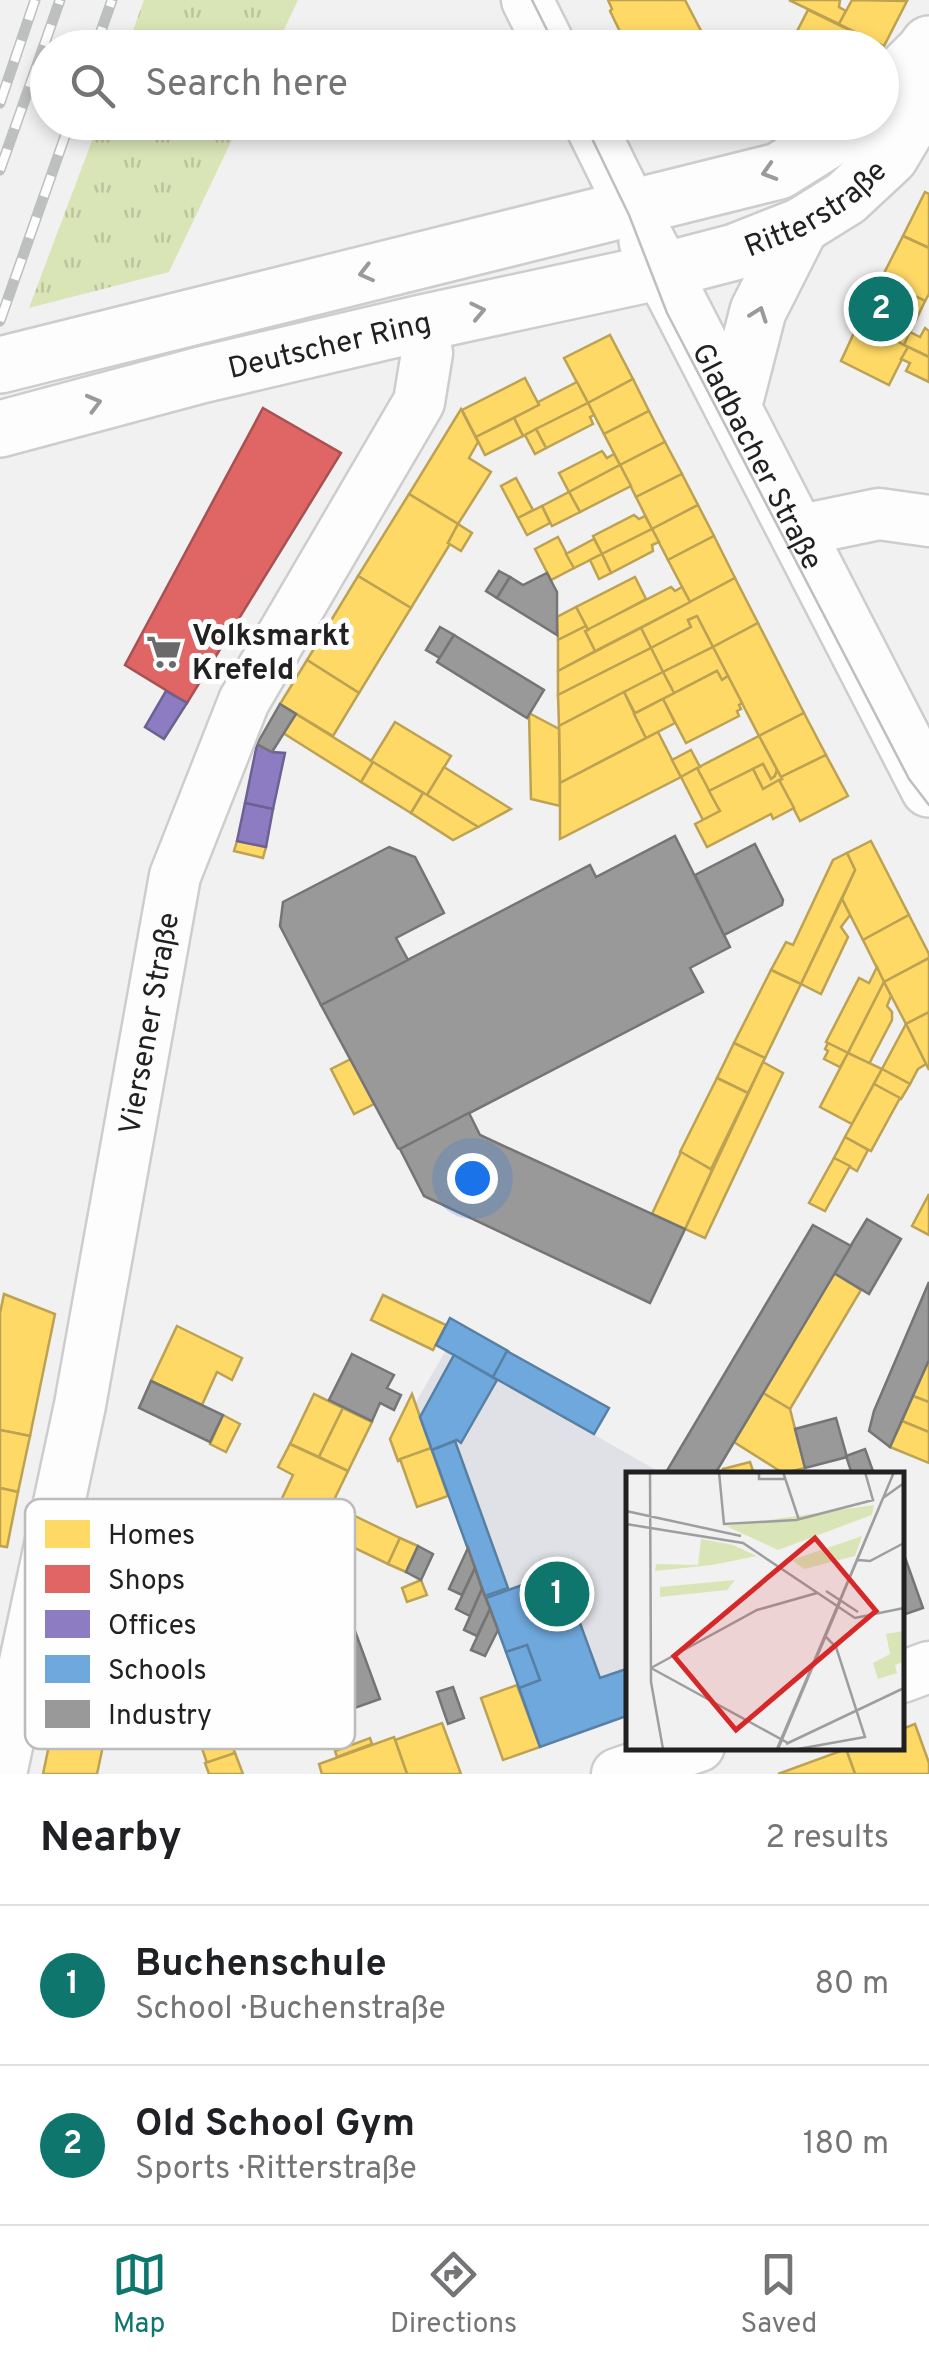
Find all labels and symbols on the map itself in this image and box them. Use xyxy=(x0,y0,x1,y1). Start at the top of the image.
street label: Ritterstraße xyxy=(740,153,896,267)
one-way arrow xyxy=(761,160,778,181)
one-way arrow xyxy=(358,261,375,282)
pin: 2 xyxy=(848,272,914,346)
one-way arrow xyxy=(469,301,486,322)
street label: Deutscher Ring xyxy=(225,306,435,389)
one-way arrow xyxy=(747,307,768,324)
street label: Gladbacher Straße xyxy=(682,338,829,577)
one-way arrow xyxy=(85,394,102,415)
place label: Volksmarkt Krefeld xyxy=(192,619,350,690)
supermarket icon: Volksmarkt Krefeld xyxy=(145,633,183,671)
street label: Viersener Straße xyxy=(113,910,189,1138)
your location xyxy=(447,1153,498,1204)
inset map xyxy=(626,1472,904,1749)
legend xyxy=(25,1499,355,1749)
text: Homes xyxy=(108,1519,195,1555)
pin: 1 xyxy=(524,1556,590,1632)
text: Shops xyxy=(108,1564,185,1600)
text: Offices xyxy=(108,1609,197,1645)
text: Schools xyxy=(108,1654,207,1690)
text: Industry xyxy=(108,1699,212,1735)

